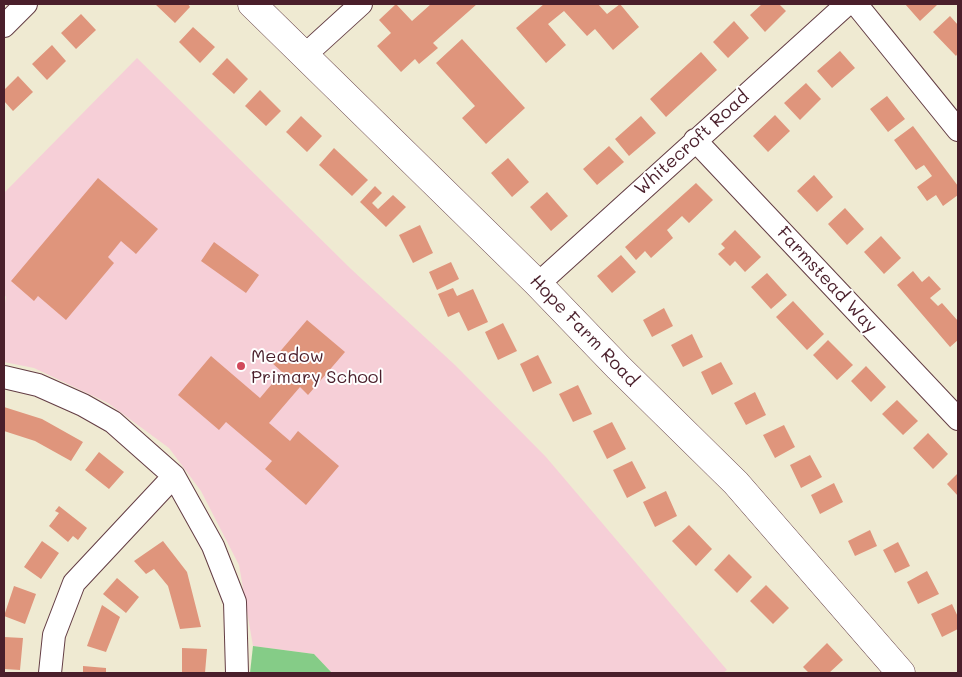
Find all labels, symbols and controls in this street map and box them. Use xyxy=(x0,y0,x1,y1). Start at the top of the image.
street label: Whitecroft Road xyxy=(630,86,754,200)
street label: Farmstead Way xyxy=(772,222,882,338)
street label: Hope Farm Road xyxy=(525,271,643,391)
place label: Meadow Primary School xyxy=(251,345,383,388)
marker: Meadow Primary School xyxy=(235,360,247,372)

